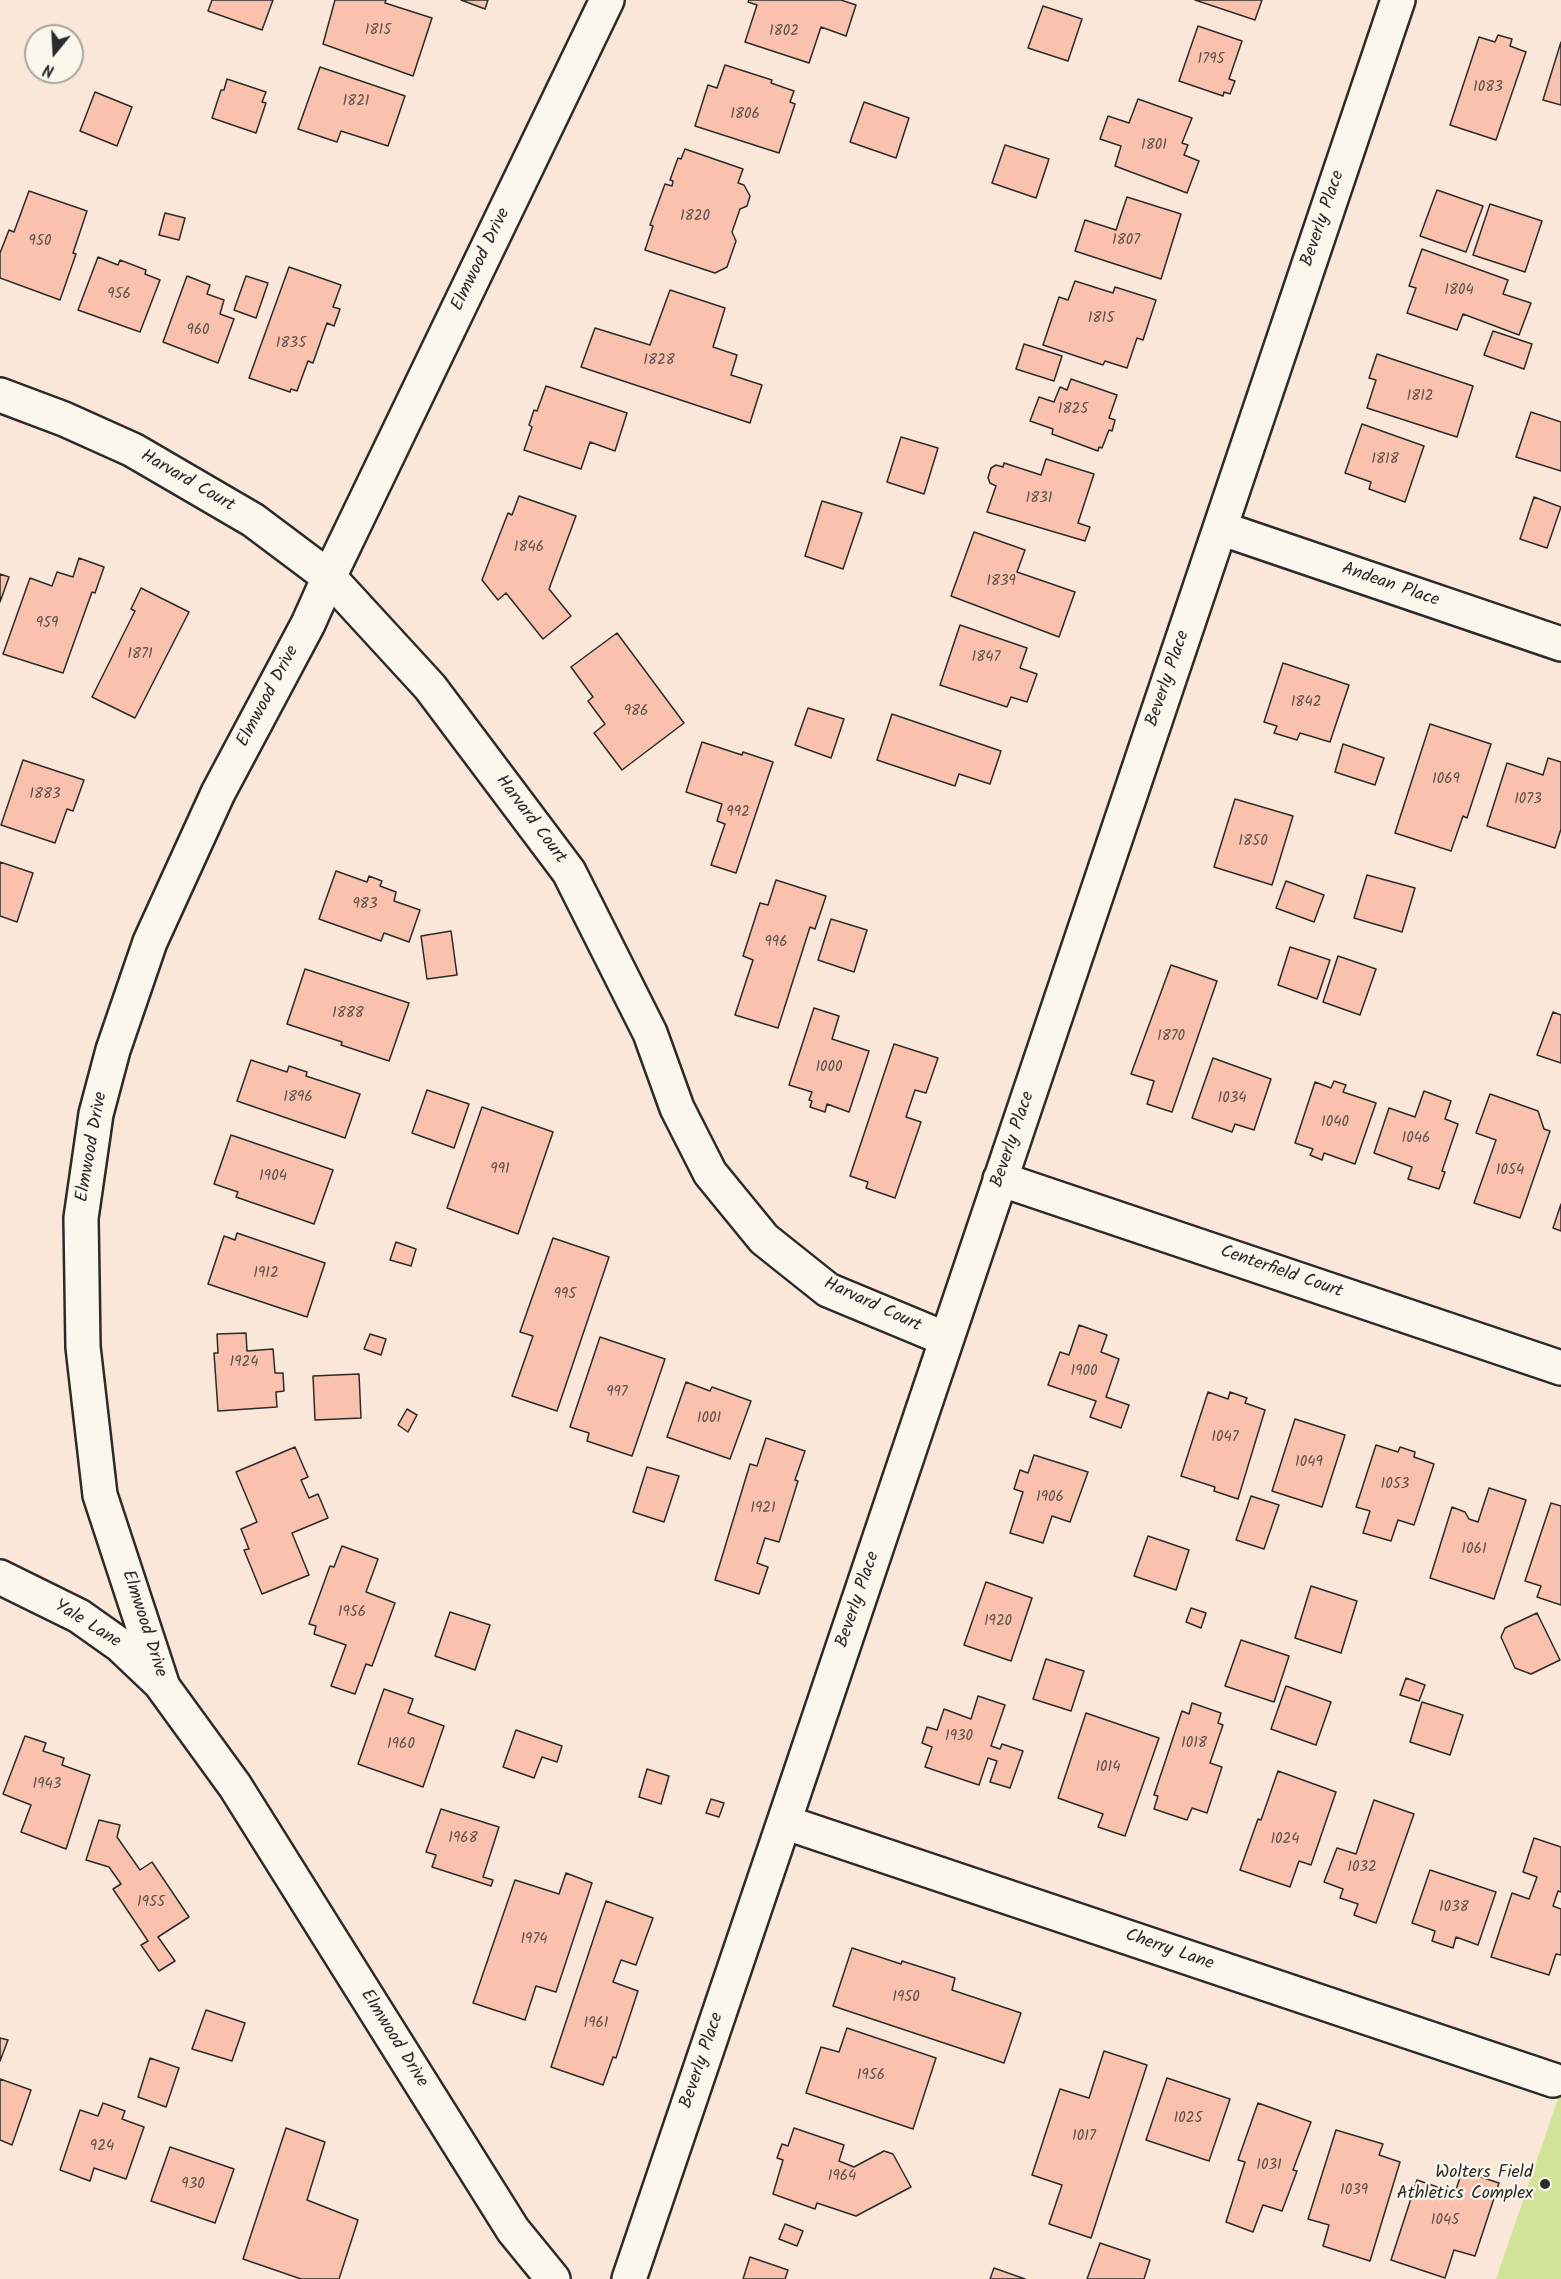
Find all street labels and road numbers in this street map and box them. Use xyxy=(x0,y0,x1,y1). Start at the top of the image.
street label: Beverly Place xyxy=(1298,168,1350,270)
street label: Elmwood Drive xyxy=(448,205,516,315)
street label: Harvard Court xyxy=(136,446,238,518)
street label: Andean Place xyxy=(1338,559,1442,613)
street label: Beverly Place xyxy=(1143,628,1195,730)
street label: Elmwood Drive xyxy=(233,643,305,751)
street label: Harvard Court xyxy=(490,772,570,868)
street label: Beverly Place xyxy=(988,1089,1040,1191)
street label: Elmwood Drive xyxy=(73,1090,113,1204)
street label: Centerfield Court xyxy=(1217,1242,1345,1304)
street label: Harvard Court xyxy=(820,1274,924,1338)
street label: Beverly Place xyxy=(833,1549,885,1651)
street label: Elmwood Drive xyxy=(116,1568,170,1680)
street label: Yale Lane xyxy=(50,1596,124,1654)
street label: Cherry Lane xyxy=(1122,1926,1216,1976)
street label: Elmwood Drive xyxy=(354,1986,432,2092)
street label: Beverly Place xyxy=(677,2010,729,2112)

